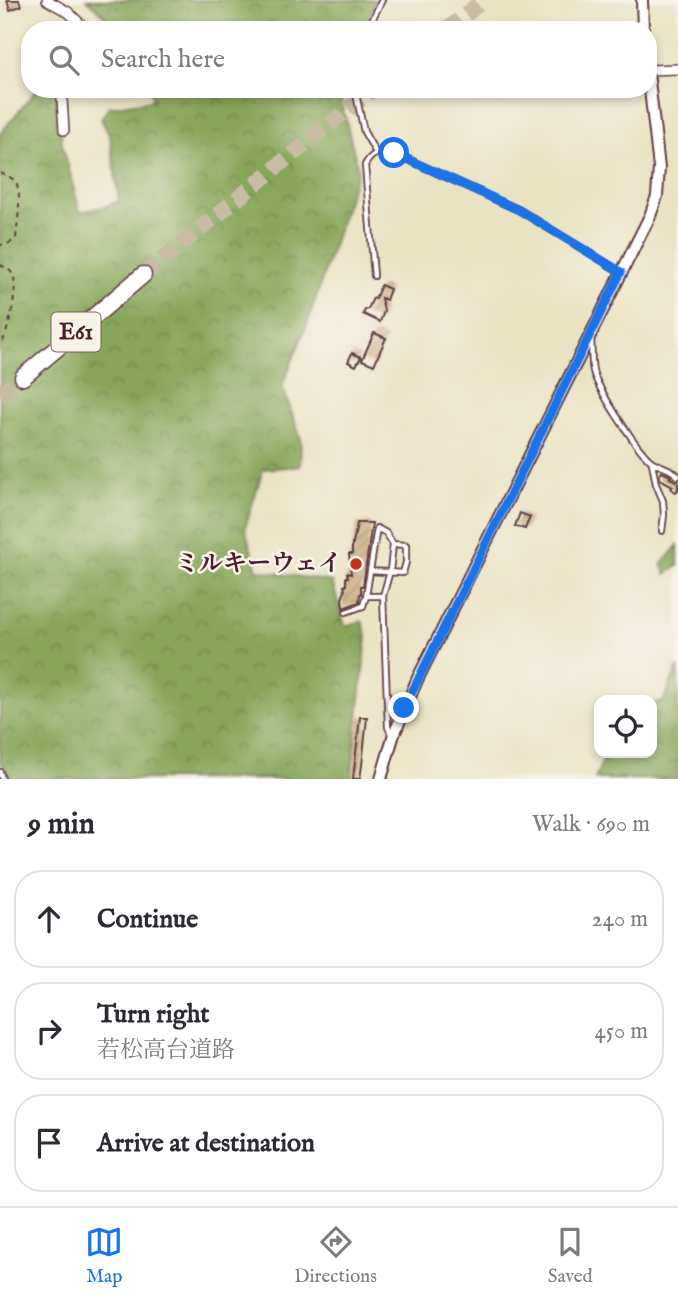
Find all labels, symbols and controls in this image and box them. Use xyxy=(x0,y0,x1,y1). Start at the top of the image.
search box xyxy=(21,21,657,98)
icon: search xyxy=(45,41,83,79)
text: Search here xyxy=(101,43,225,76)
route start xyxy=(378,137,409,168)
road number: E61 xyxy=(52,312,100,352)
place label: ミルキーウェイ xyxy=(175,549,342,580)
marker: ミルキーウェイ xyxy=(348,556,364,572)
route end xyxy=(388,692,419,723)
map controls xyxy=(594,695,657,758)
button: locate xyxy=(594,695,657,758)
text: 9 min xyxy=(28,806,95,844)
text: Walk · 690 m xyxy=(532,810,650,839)
icon: ahead xyxy=(30,900,68,938)
text: Continue xyxy=(97,903,198,936)
text: 240 m xyxy=(592,905,648,934)
text: Turn right xyxy=(97,998,210,1031)
icon: right xyxy=(30,1012,68,1050)
text: 450 m xyxy=(594,1017,648,1046)
text: 若松高台道路 xyxy=(97,1036,235,1065)
icon: arrive xyxy=(30,1124,68,1162)
text: Arrive at destination xyxy=(97,1127,315,1160)
tab: Map xyxy=(85,1223,123,1289)
tab: Directions xyxy=(294,1223,377,1289)
tab: Saved xyxy=(548,1223,593,1289)

